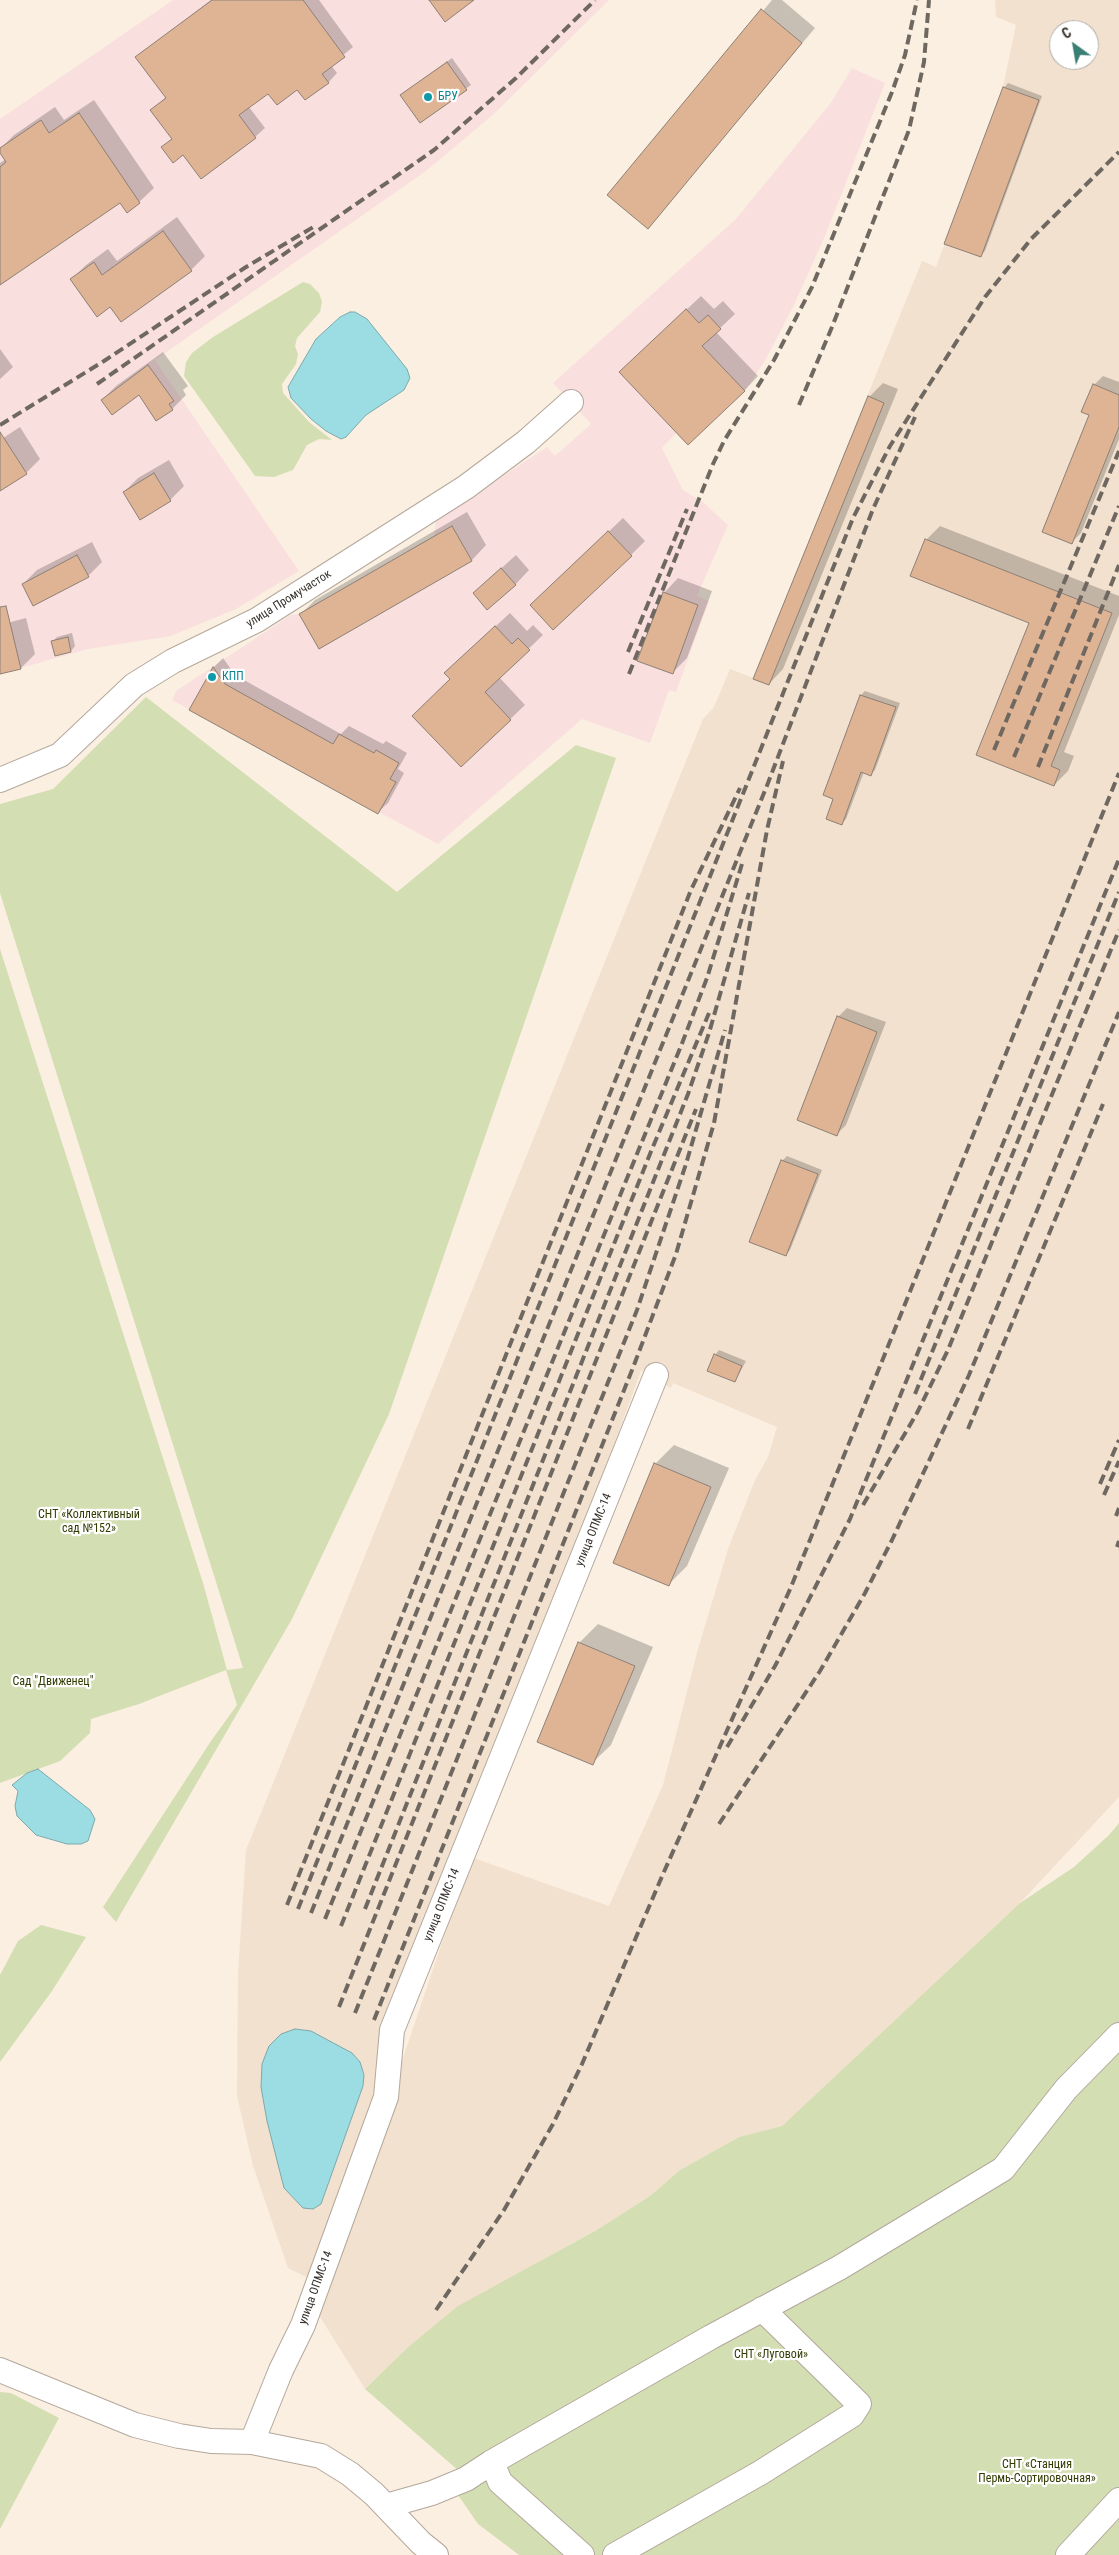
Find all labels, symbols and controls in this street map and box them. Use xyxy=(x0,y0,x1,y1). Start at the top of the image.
north arrow xyxy=(1049,20,1099,70)
text: С xyxy=(1059,24,1074,42)
place label: БРУ xyxy=(438,90,458,104)
marker: БРУ xyxy=(422,91,434,103)
street label: улица Промучасток xyxy=(244,567,334,631)
place label: КПП xyxy=(222,670,244,684)
marker: КПП xyxy=(206,671,218,683)
street label: улица ОПМС-14 xyxy=(573,1492,615,1568)
park label: СНТ «Коллективный сад №152» xyxy=(38,1508,140,1536)
park label: Сад "Движенец" xyxy=(13,1675,93,1689)
street label: улица ОПМС-14 xyxy=(421,1867,463,1943)
street label: улица ОПМС-14 xyxy=(296,2249,336,2327)
park label: СНТ «Луговой» xyxy=(734,2348,808,2362)
park label: СНТ «Станция Пермь-Сортировочная» xyxy=(978,2458,1096,2486)

